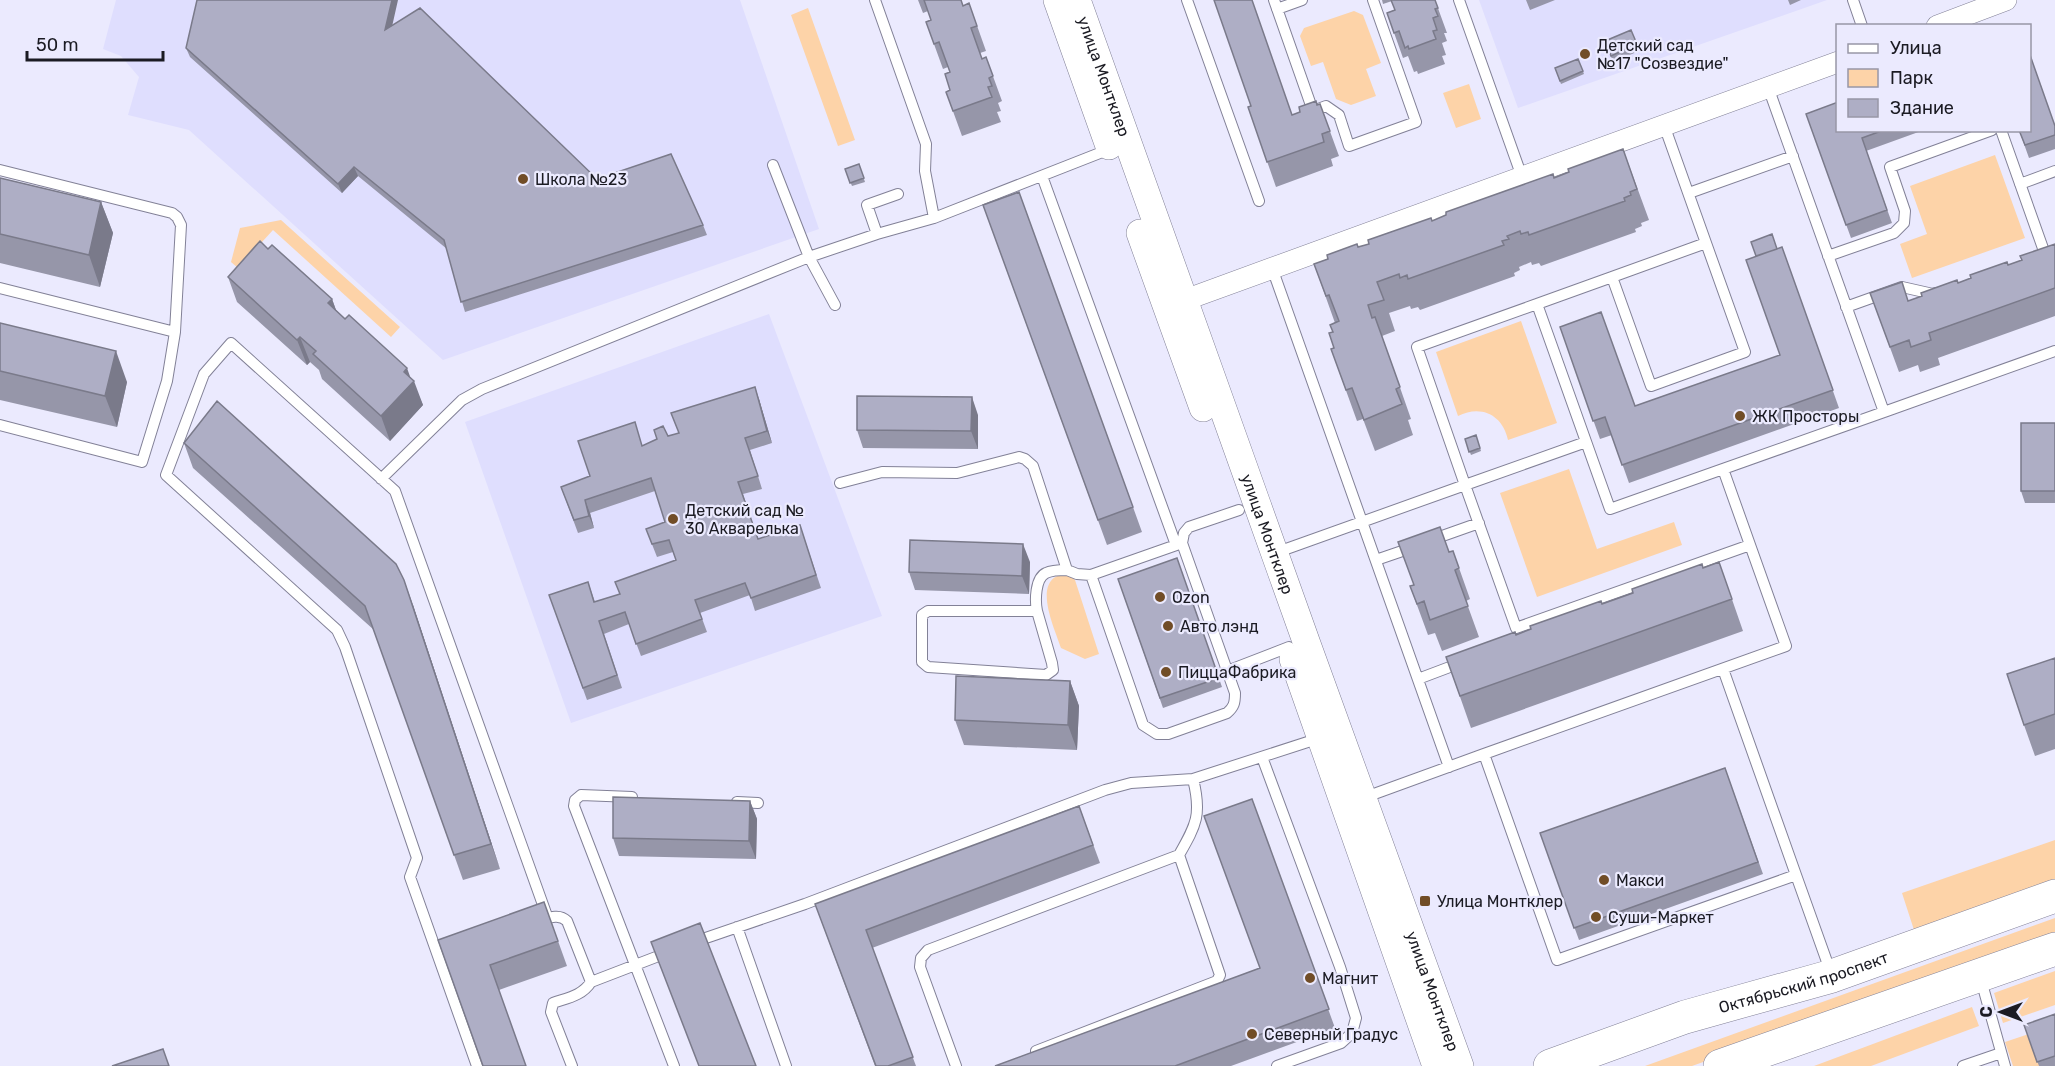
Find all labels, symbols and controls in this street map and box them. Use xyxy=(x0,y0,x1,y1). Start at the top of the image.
street label: улица Монтклер xyxy=(1074,14,1134,139)
scale bar xyxy=(27,24,164,62)
legend xyxy=(1836,24,2031,132)
text: 50 m xyxy=(36,34,79,56)
place label: Детский сад №17 "Созвездие" xyxy=(1597,36,1728,73)
text: Улица xyxy=(1890,37,1942,59)
marker: Детский сад №17 "Созвездие" xyxy=(1578,47,1592,61)
text: Парк xyxy=(1890,67,1934,89)
text: Здание xyxy=(1890,97,1954,119)
place label: Школа №23 xyxy=(535,170,627,189)
marker: Школа №23 xyxy=(516,172,530,186)
place label: ЖК Просторы xyxy=(1752,407,1859,426)
marker: ЖК Просторы xyxy=(1733,409,1747,423)
street label: улица Монтклер xyxy=(1238,471,1298,597)
place label: Детский сад № 30 Акварелька xyxy=(685,501,804,538)
marker: Детский сад № 30 Акварелька xyxy=(666,512,680,526)
place label: Ozon xyxy=(1172,588,1210,607)
marker: Ozon xyxy=(1153,590,1167,604)
place label: Авто лэнд xyxy=(1180,617,1259,636)
marker: Авто лэнд xyxy=(1161,619,1175,633)
place label: ПиццаФабрика xyxy=(1178,663,1296,682)
marker: ПиццаФабрика xyxy=(1159,665,1173,679)
place label: Макси xyxy=(1616,871,1664,890)
marker: Макси xyxy=(1597,873,1611,887)
place label: Улица Монтклер xyxy=(1437,892,1563,911)
marker: Улица Монтклер xyxy=(1418,894,1432,908)
place label: Суши-Маркет xyxy=(1608,908,1714,927)
marker: Суши-Маркет xyxy=(1589,910,1603,924)
street label: улица Монтклер xyxy=(1402,928,1463,1054)
street label: Октябрьский проспект xyxy=(1716,947,1891,1017)
place label: Магнит xyxy=(1322,969,1378,988)
marker: Магнит xyxy=(1303,971,1317,985)
north arrow xyxy=(1971,982,2031,1042)
text: С xyxy=(1977,1006,1996,1018)
place label: Северный Градус xyxy=(1264,1025,1398,1044)
marker: Северный Градус xyxy=(1245,1027,1259,1041)

